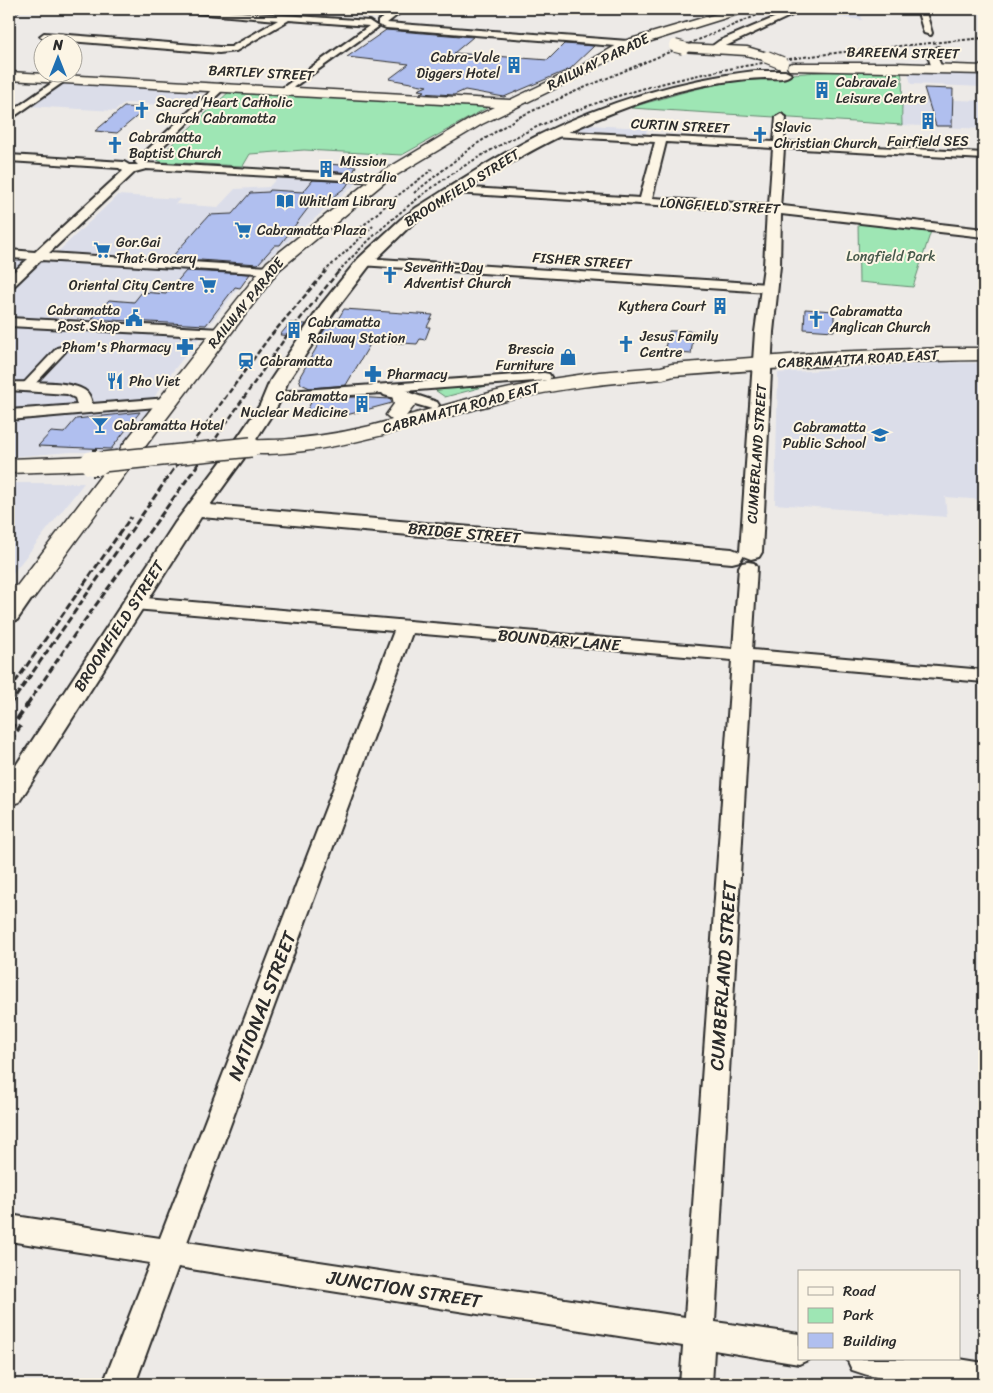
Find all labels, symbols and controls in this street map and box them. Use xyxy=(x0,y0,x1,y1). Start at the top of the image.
street label: RAILWAY PARADE xyxy=(543,26,655,98)
north arrow xyxy=(32,32,82,82)
text: N xyxy=(52,33,63,58)
street label: BAREENA STREET xyxy=(846,40,961,67)
place label: Cabra-Vale Diggers Hotel xyxy=(416,45,501,86)
building icon: Cabra-Vale Diggers Hotel xyxy=(504,55,524,75)
street label: BARTLEY STREET xyxy=(208,58,315,88)
place label: Cabravale Leisure Centre xyxy=(836,70,926,111)
building icon: Cabravale Leisure Centre xyxy=(812,80,832,100)
place label: Sacred Heart Catholic Church Cabramatta xyxy=(156,90,292,131)
church icon: Sacred Heart Catholic Church Cabramatta xyxy=(132,100,152,120)
street label: CURTIN STREET xyxy=(630,111,731,141)
building icon: Fairfield SES xyxy=(918,111,938,131)
place label: Slavic Christian Church xyxy=(774,115,877,156)
place label: Cabramatta Baptist Church xyxy=(129,125,221,166)
church icon: Slavic Christian Church xyxy=(750,125,770,145)
place label: Fairfield SES xyxy=(887,129,969,154)
church icon: Cabramatta Baptist Church xyxy=(105,135,125,155)
street label: BROOMFIELD STREET xyxy=(399,142,526,234)
place label: Mission Australia xyxy=(339,149,397,190)
building icon: Mission Australia xyxy=(316,159,336,179)
place label: Whitlam Library xyxy=(299,189,397,214)
street label: LONGFIELD STREET xyxy=(659,190,782,222)
library icon: Whitlam Library xyxy=(275,191,295,211)
place label: Cabramatta Plaza xyxy=(257,218,366,243)
supermarket icon: Cabramatta Plaza xyxy=(233,220,253,240)
place label: Gor.Gai That Grocery xyxy=(116,230,197,271)
supermarket icon: Gor.Gai That Grocery xyxy=(92,240,112,260)
park label: Longfield Park xyxy=(846,244,936,269)
street label: FISHER STREET xyxy=(532,245,634,277)
street label: RAILWAY PARADE xyxy=(201,251,291,354)
place label: Seventh-Day Adventist Church xyxy=(403,255,511,296)
church icon: Seventh-Day Adventist Church xyxy=(380,265,400,285)
place label: Oriental City Centre xyxy=(69,273,194,298)
supermarket icon: Oriental City Centre xyxy=(198,275,218,295)
place label: Kythera Court xyxy=(619,294,707,319)
building icon: Kythera Court xyxy=(710,296,730,316)
place label: Cabramatta Post Shop xyxy=(47,298,121,339)
place label: Cabramatta Anglican Church xyxy=(829,299,931,340)
public building icon: Cabramatta Post Shop xyxy=(124,308,144,328)
church icon: Cabramatta Anglican Church xyxy=(806,309,826,329)
place label: Cabramatta Railway Station xyxy=(308,310,406,351)
building icon: Cabramatta Railway Station xyxy=(284,320,304,340)
place label: Jesus Family Centre xyxy=(639,324,719,365)
church icon: Jesus Family Centre xyxy=(616,334,636,354)
place label: Pham's Pharmacy xyxy=(62,335,172,360)
pharmacy icon: Pham's Pharmacy xyxy=(175,337,195,357)
place label: Brescia Furniture xyxy=(496,337,554,378)
street label: CABRAMATTA ROAD EAST xyxy=(777,342,940,376)
shop icon: Brescia Furniture xyxy=(558,347,578,367)
place label: Cabramatta xyxy=(260,349,333,374)
station icon: Cabramatta xyxy=(236,351,256,371)
place label: Pharmacy xyxy=(387,362,448,387)
pharmacy icon: Pharmacy xyxy=(363,364,383,384)
place label: Pho Viet xyxy=(129,369,181,394)
restaurant icon: Pho Viet xyxy=(105,371,125,391)
street label: CABRAMATTA ROAD EAST xyxy=(380,375,543,441)
street label: CUMBERLAND STREET xyxy=(740,382,774,525)
place label: Cabramatta Nuclear Medicine xyxy=(241,384,348,425)
building icon: Cabramatta Nuclear Medicine xyxy=(352,394,372,414)
place label: Cabramatta Hotel xyxy=(114,413,225,438)
bar icon: Cabramatta Hotel xyxy=(90,415,110,435)
place label: Cabramatta Public School xyxy=(783,415,867,456)
school or university icon: Cabramatta Public School xyxy=(870,425,890,445)
street label: BRIDGE STREET xyxy=(407,514,523,552)
street label: BROOMFIELD STREET xyxy=(65,553,173,698)
street label: BOUNDARY LANE xyxy=(497,620,623,660)
street label: CUMBERLAND STREET xyxy=(700,879,746,1072)
street label: NATIONAL STREET xyxy=(218,926,306,1085)
street label: JUNCTION STREET xyxy=(323,1260,485,1318)
legend xyxy=(798,1270,960,1360)
text: Road xyxy=(843,1278,876,1304)
text: Park xyxy=(843,1302,874,1328)
text: Building xyxy=(843,1328,897,1354)

